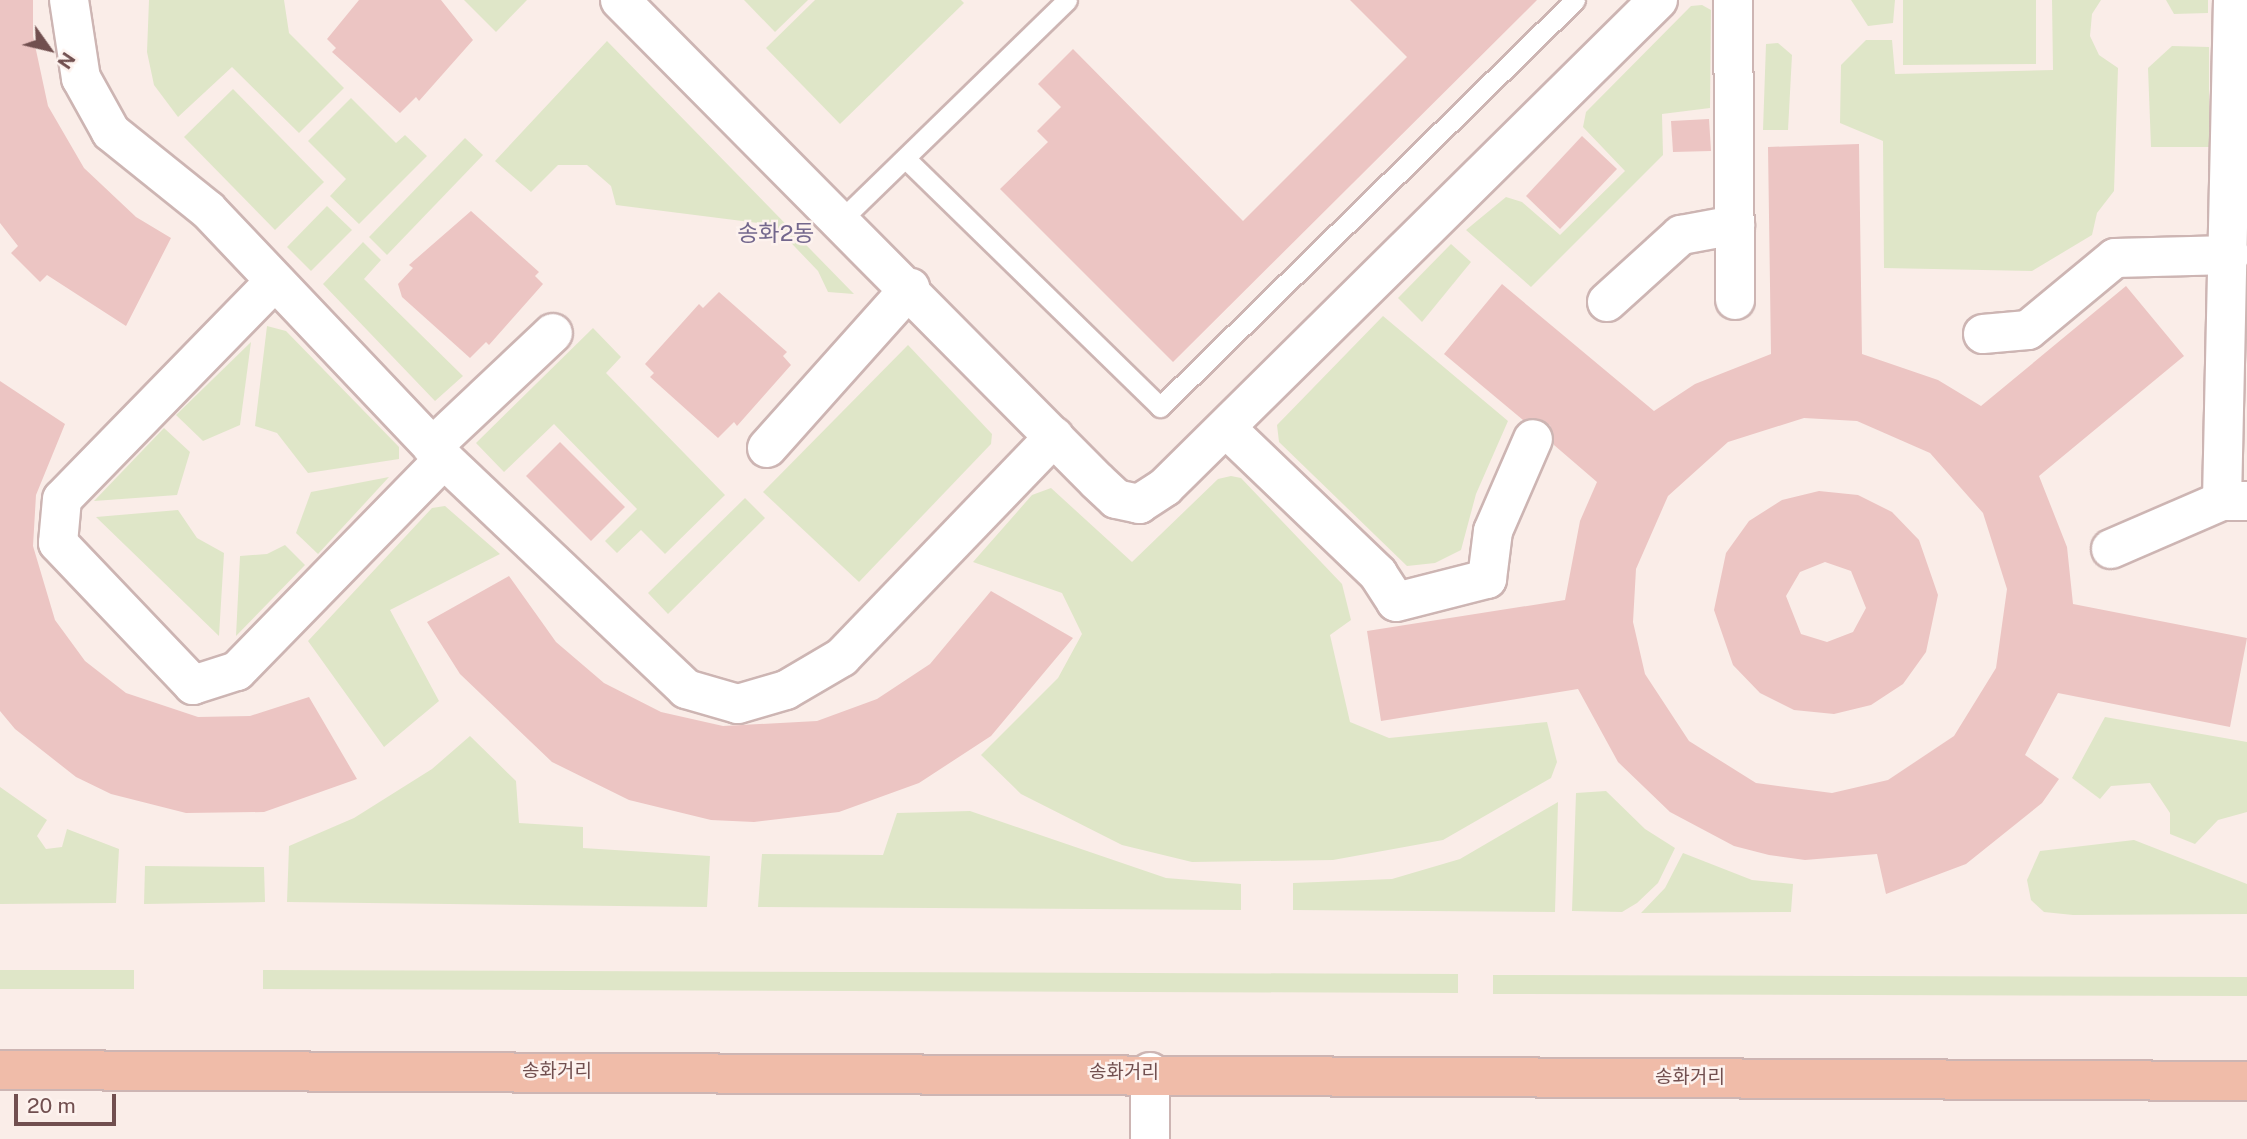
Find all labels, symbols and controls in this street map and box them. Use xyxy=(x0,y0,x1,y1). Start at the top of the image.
north arrow xyxy=(14,14,84,84)
text: N xyxy=(53,48,80,73)
district label: 송화2동 xyxy=(737,219,815,247)
street label: 송화거리 xyxy=(522,1060,592,1082)
street label: 송화거리 xyxy=(1089,1061,1159,1083)
street label: 송화거리 xyxy=(1655,1066,1725,1088)
scale bar xyxy=(18,1080,119,1124)
text: 20 m xyxy=(27,1093,76,1118)

